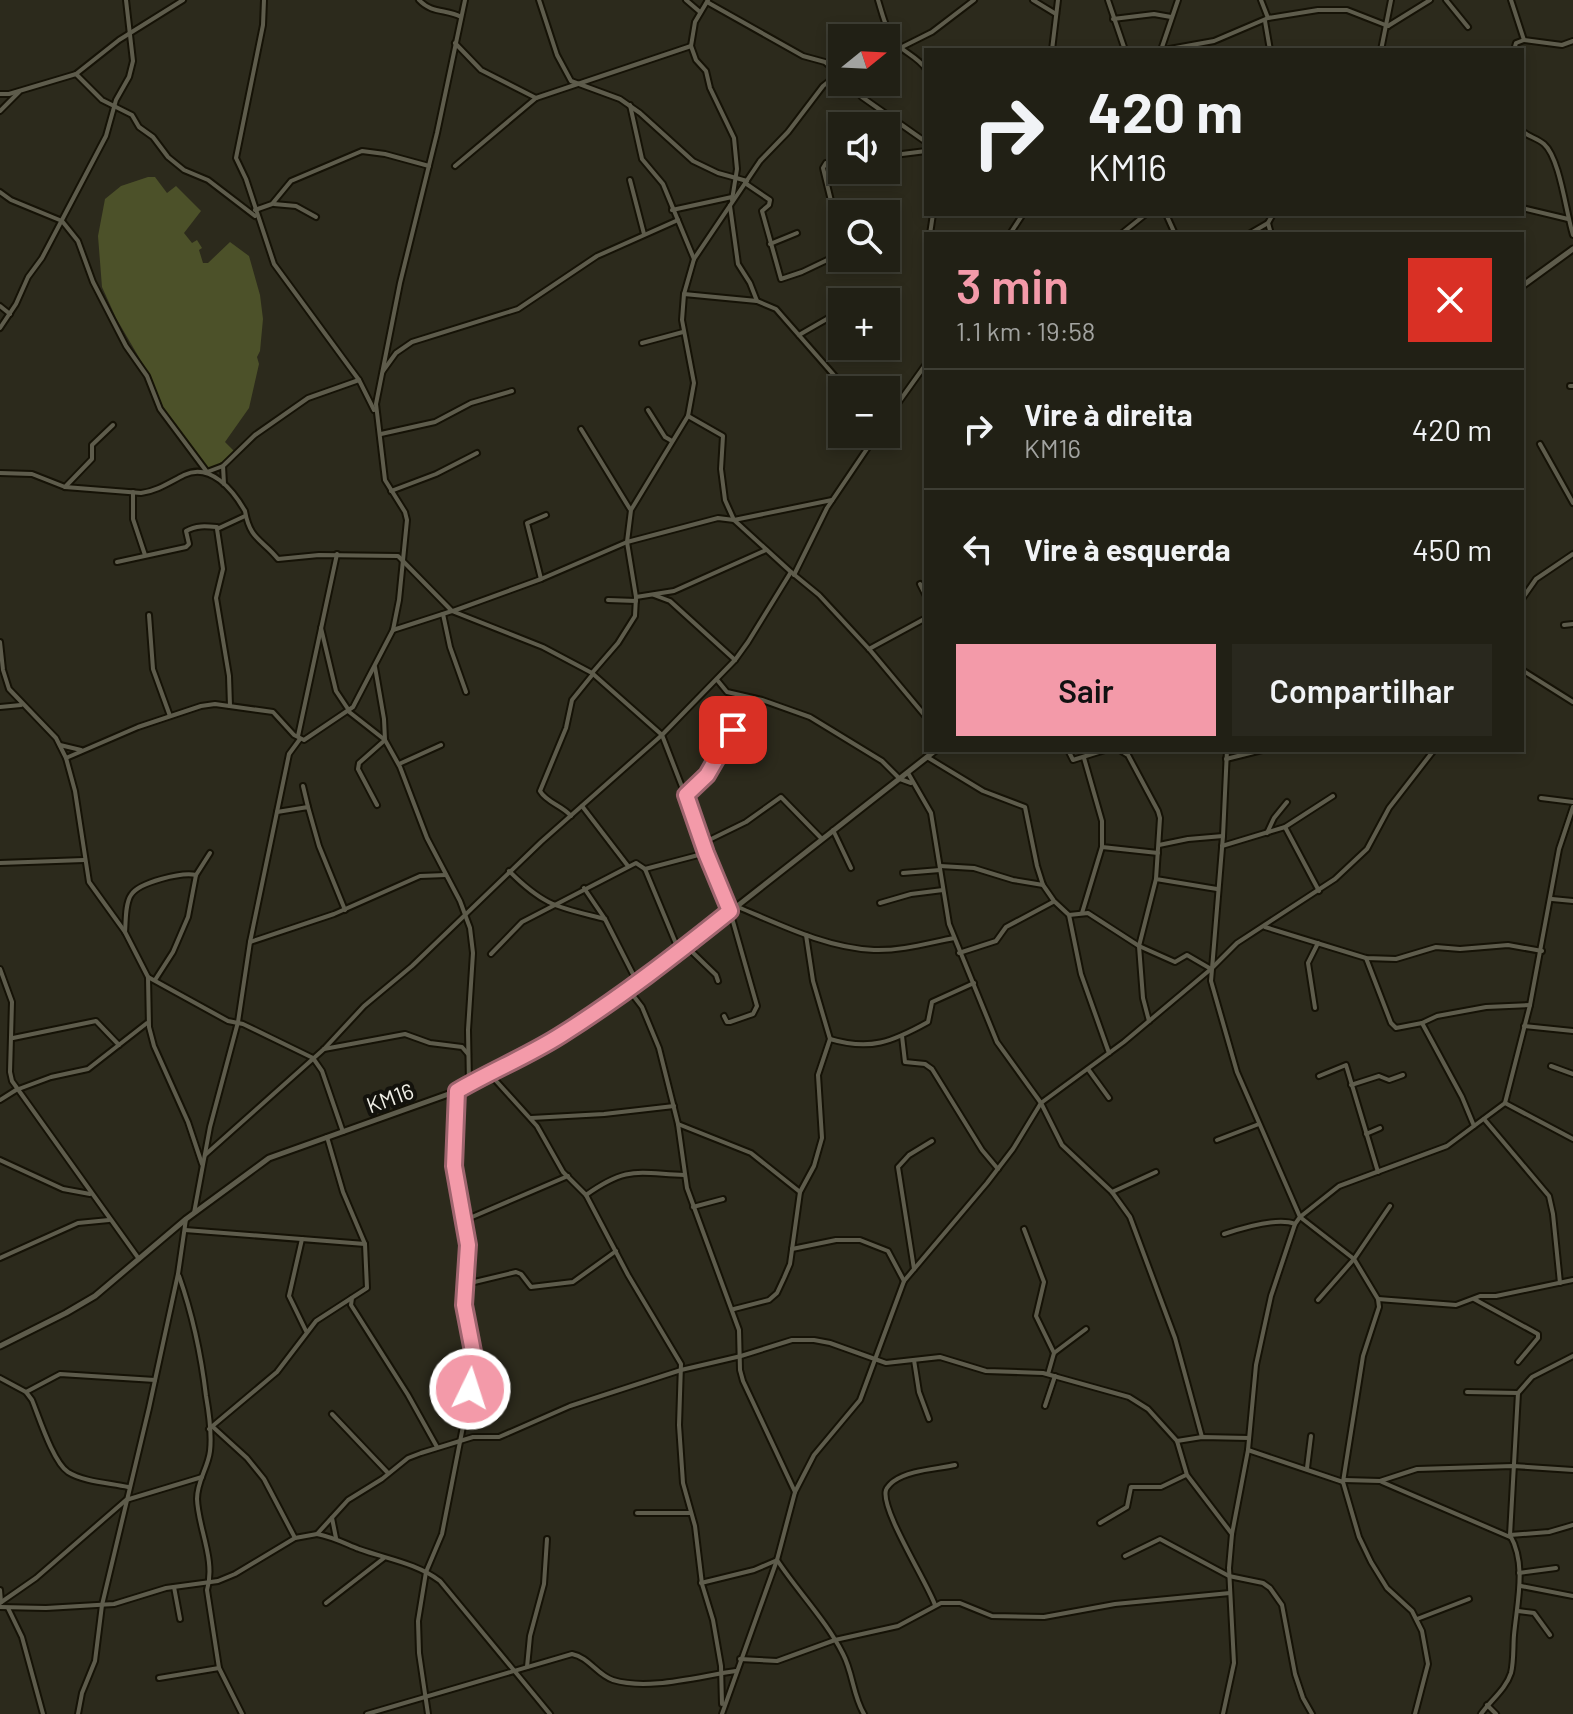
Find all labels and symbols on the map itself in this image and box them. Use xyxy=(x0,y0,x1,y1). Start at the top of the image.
north arrow xyxy=(828,24,900,96)
pin xyxy=(699,696,767,764)
street label: KM16 xyxy=(363,1077,417,1118)
position arrow xyxy=(428,1347,512,1431)

